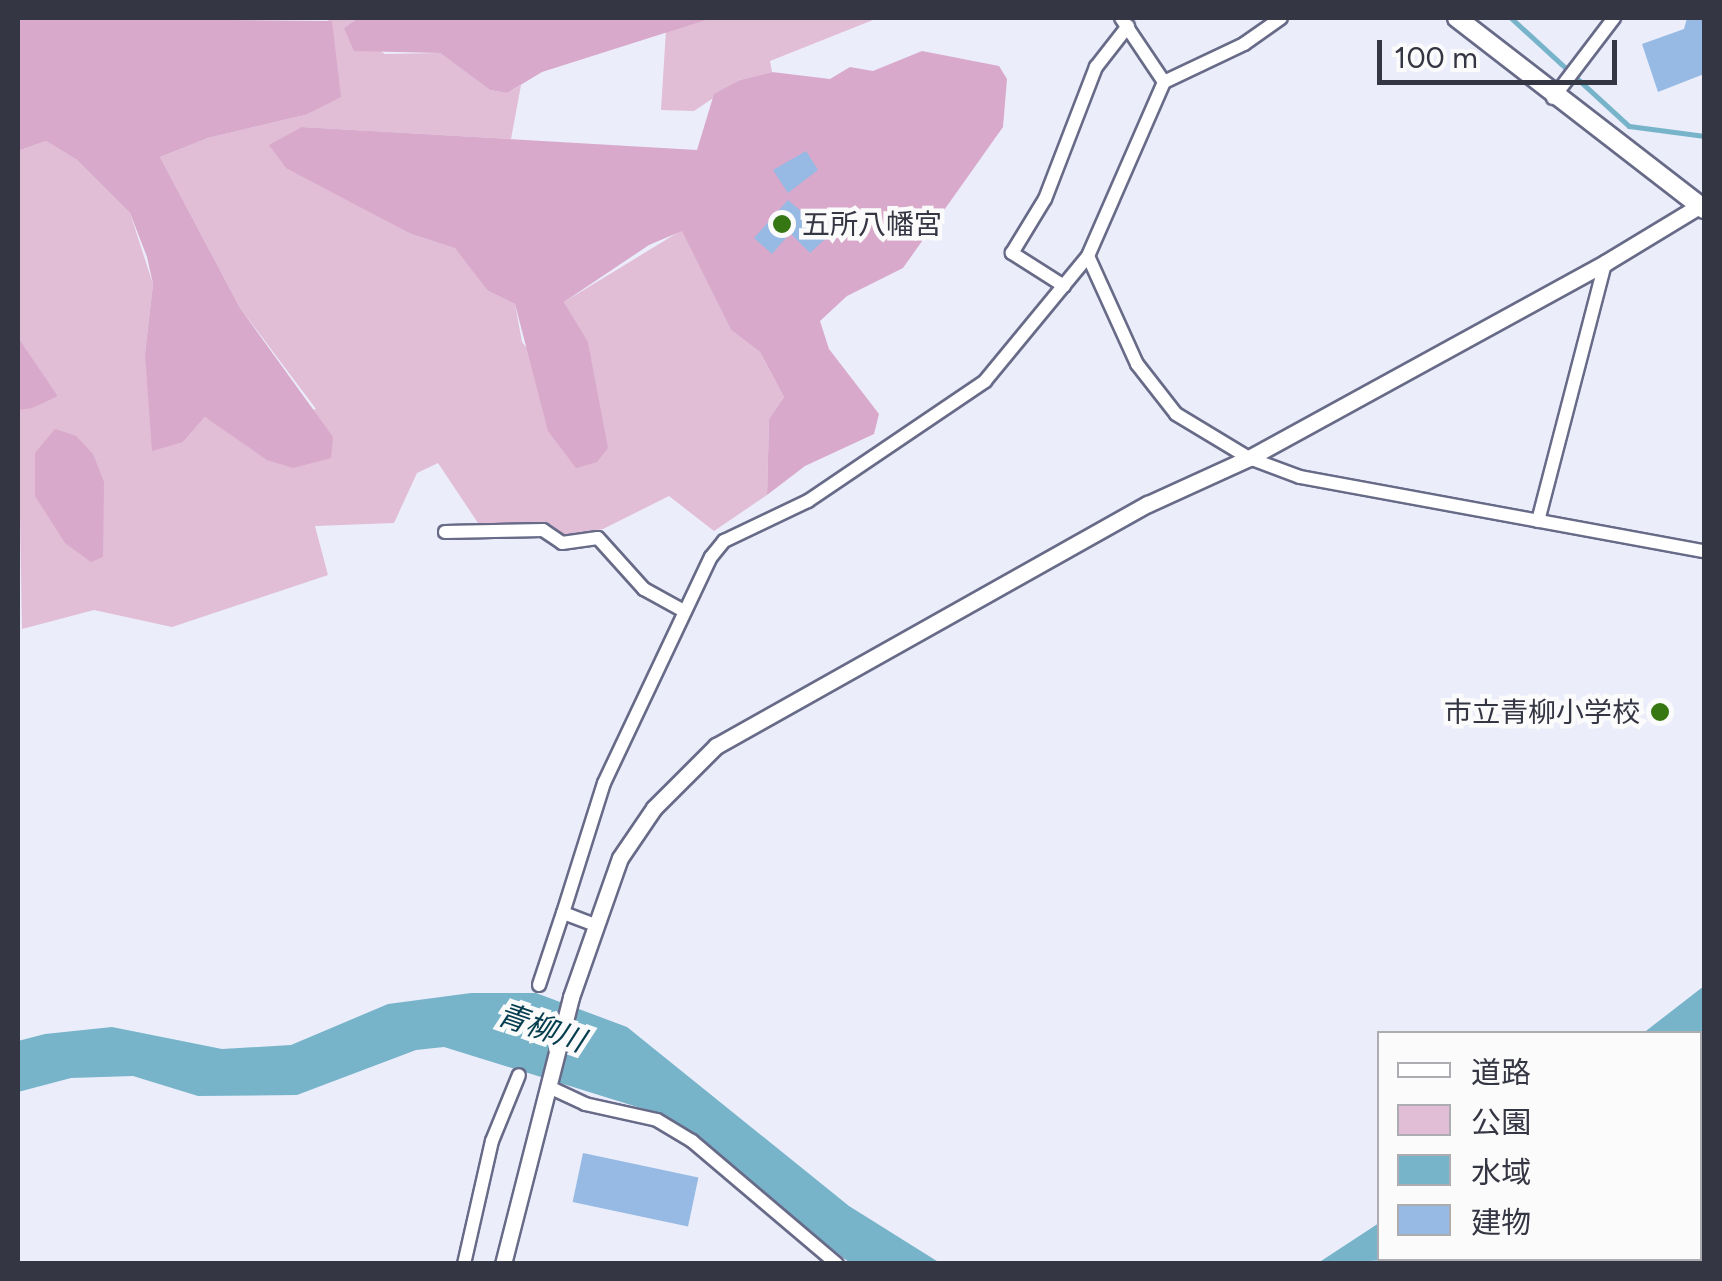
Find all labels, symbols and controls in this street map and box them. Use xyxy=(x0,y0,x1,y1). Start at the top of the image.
scale bar xyxy=(1382,20,1622,82)
text: 100 m xyxy=(1394,39,1478,76)
place label: 五所八幡宮 xyxy=(802,207,942,241)
marker: 五所八幡宮 xyxy=(771,213,793,235)
place label: 市立青柳小学校 xyxy=(1444,695,1640,729)
marker: 市立青柳小学校 xyxy=(1649,701,1671,723)
water label: 青柳川 xyxy=(493,996,589,1060)
legend xyxy=(1377,1031,1702,1261)
text: 道路 xyxy=(1471,1054,1531,1091)
text: 公園 xyxy=(1471,1104,1531,1141)
text: 水域 xyxy=(1471,1154,1531,1191)
text: 建物 xyxy=(1471,1204,1531,1241)

